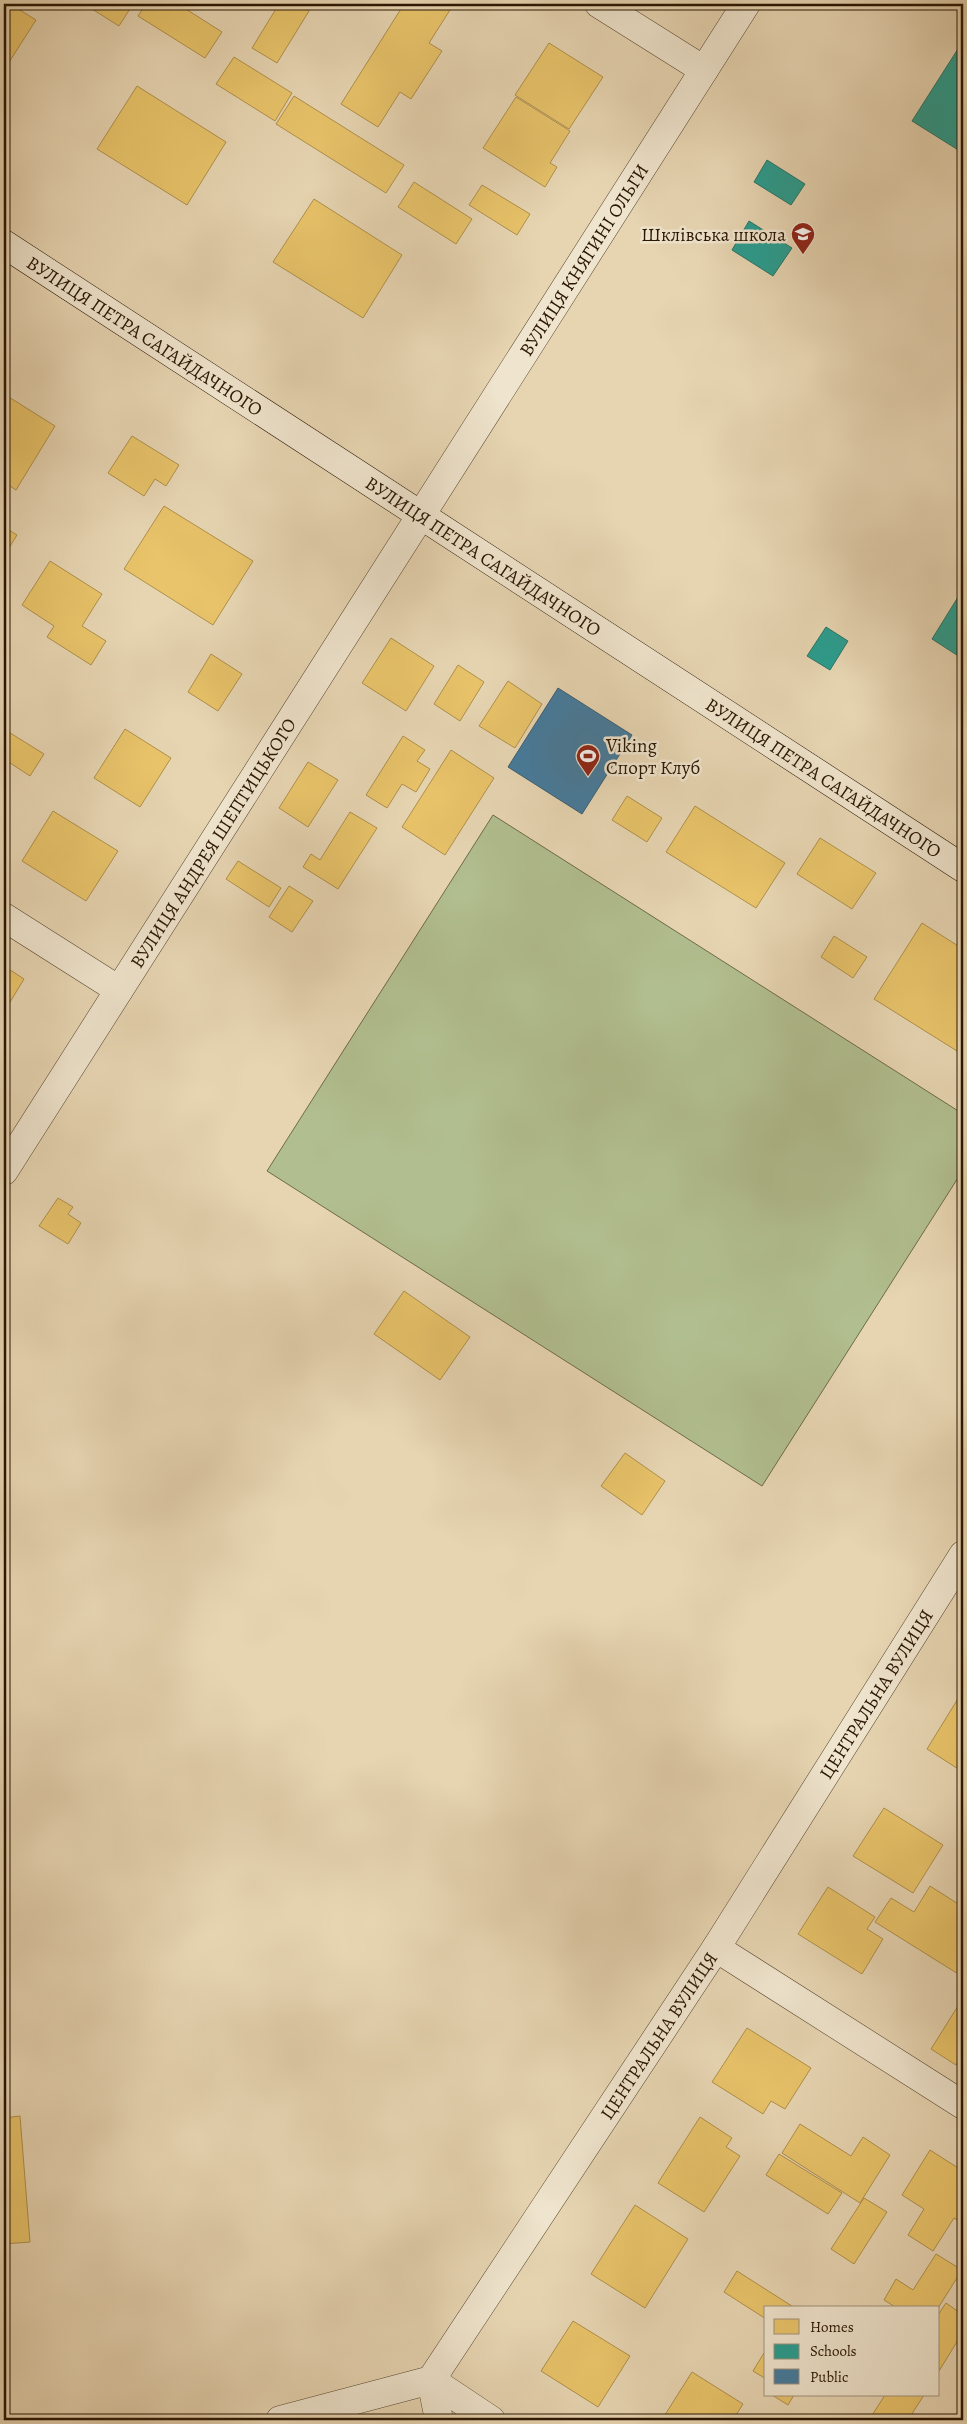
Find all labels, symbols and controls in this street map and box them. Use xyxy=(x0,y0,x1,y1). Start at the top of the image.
street label: ВУЛИЦЯ КНЯГИНІ ОЛЬГИ xyxy=(514,159,655,361)
school or university icon: Шклівська школа xyxy=(790,221,816,255)
place label: Шклівська школа xyxy=(641,222,786,248)
street label: ВУЛИЦЯ ПЕТРА САГАЙДАЧНОГО xyxy=(21,250,267,423)
street label: ВУЛИЦЯ ПЕТРА САГАЙДАЧНОГО xyxy=(360,470,606,643)
street label: ВУЛИЦЯ ПЕТРА САГАЙДАЧНОГО xyxy=(700,692,946,865)
street label: ВУЛИЦЯ АНДРЕЯ ШЕПТИЦЬКОГО xyxy=(124,713,303,973)
place label: Viking Спорт Клуб xyxy=(605,733,700,781)
sports icon: Viking Спорт Клуб xyxy=(575,743,601,777)
street label: ЦЕНТРАЛЬНА ВУЛИЦЯ xyxy=(814,1604,940,1784)
street label: ЦЕНТРАЛЬНА ВУЛИЦЯ xyxy=(594,1947,724,2125)
legend xyxy=(764,2306,940,2396)
text: Homes xyxy=(810,2317,854,2337)
text: Schools xyxy=(810,2341,857,2361)
text: Public xyxy=(810,2367,848,2387)

